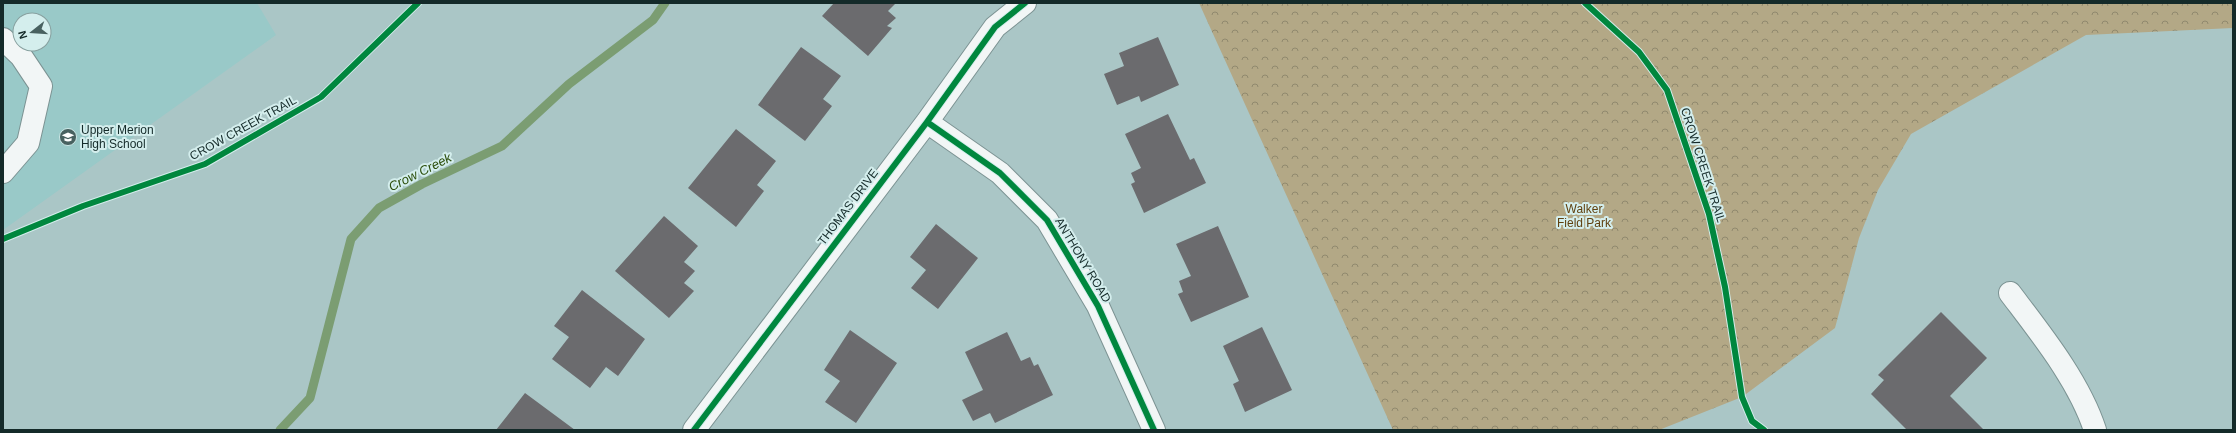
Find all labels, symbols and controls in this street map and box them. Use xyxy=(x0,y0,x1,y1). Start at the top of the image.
north arrow xyxy=(12,12,52,52)
text: N xyxy=(16,29,29,40)
street label: CROW CREEK TRAIL xyxy=(187,93,299,163)
street label: CROW CREEK TRAIL xyxy=(1678,106,1728,224)
place label: Upper Merion High School xyxy=(81,123,154,151)
school or university icon: Upper Merion High School xyxy=(58,127,78,147)
water label: Crow Creek xyxy=(386,149,455,194)
street label: THOMAS DRIVE xyxy=(815,166,881,248)
park label: Walker Field Park xyxy=(1557,202,1612,230)
street label: ANTHONY ROAD xyxy=(1052,215,1114,305)

